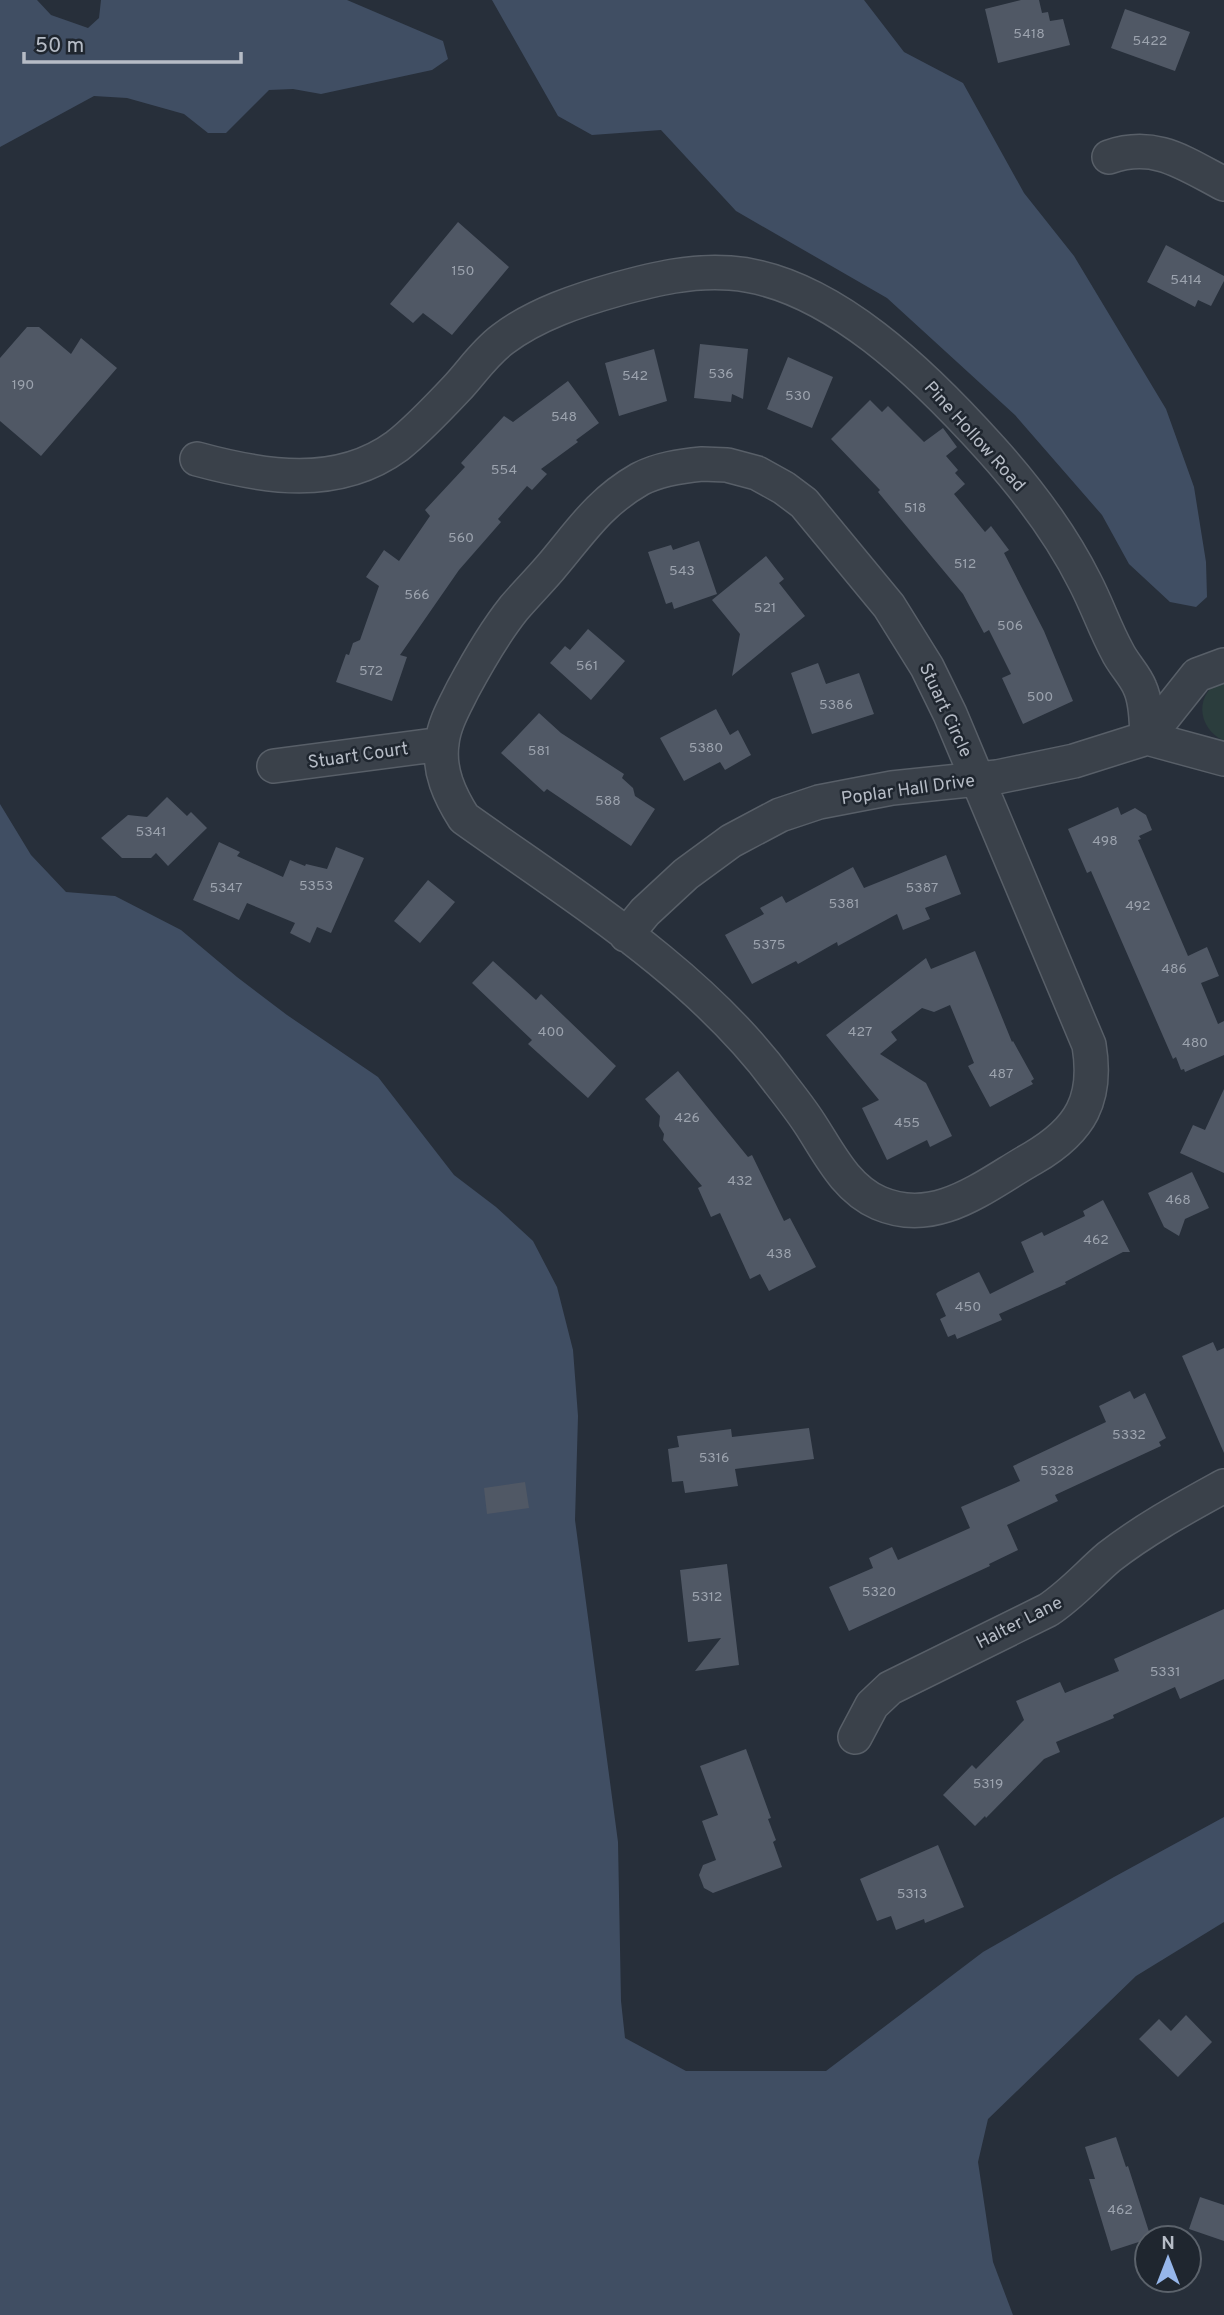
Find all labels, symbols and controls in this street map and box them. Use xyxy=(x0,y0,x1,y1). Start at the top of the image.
scale bar xyxy=(24,21,242,65)
house number: 5418 xyxy=(1013,26,1045,43)
text: 50 m xyxy=(35,33,84,60)
house number: 5422 xyxy=(1133,33,1167,50)
house number: 150 xyxy=(452,263,474,280)
house number: 5414 xyxy=(1170,272,1202,289)
house number: 536 xyxy=(708,366,734,383)
house number: 542 xyxy=(622,368,648,385)
house number: 190 xyxy=(12,377,34,394)
street label: Pine Hollow Road xyxy=(918,377,1030,497)
house number: 530 xyxy=(785,388,811,405)
house number: 548 xyxy=(551,409,577,426)
house number: 554 xyxy=(491,462,517,479)
house number: 518 xyxy=(904,500,926,517)
house number: 560 xyxy=(448,530,474,547)
house number: 512 xyxy=(954,556,976,573)
house number: 543 xyxy=(669,563,695,580)
house number: 566 xyxy=(404,587,430,604)
house number: 521 xyxy=(754,600,776,617)
house number: 506 xyxy=(997,618,1023,635)
house number: 561 xyxy=(576,658,598,675)
street label: Stuart Circle xyxy=(913,660,976,761)
house number: 572 xyxy=(359,663,383,680)
house number: 500 xyxy=(1027,689,1053,706)
house number: 5386 xyxy=(819,697,853,714)
street label: Stuart Court xyxy=(306,738,410,775)
house number: 5380 xyxy=(689,740,723,757)
house number: 581 xyxy=(528,743,550,760)
street label: Poplar Hall Drive xyxy=(840,770,977,811)
house number: 588 xyxy=(595,793,621,810)
house number: 5341 xyxy=(135,824,167,841)
house number: 498 xyxy=(1092,833,1118,850)
house number: 5353 xyxy=(299,878,333,895)
house number: 5347 xyxy=(210,880,242,897)
house number: 5387 xyxy=(906,880,938,897)
house number: 5381 xyxy=(829,896,859,913)
house number: 492 xyxy=(1125,898,1151,915)
house number: 5375 xyxy=(753,937,785,954)
house number: 486 xyxy=(1161,961,1187,978)
house number: 400 xyxy=(538,1024,564,1041)
house number: 427 xyxy=(848,1024,872,1041)
house number: 480 xyxy=(1182,1035,1208,1052)
house number: 487 xyxy=(989,1066,1013,1083)
house number: 426 xyxy=(674,1110,700,1127)
house number: 455 xyxy=(894,1115,920,1132)
house number: 432 xyxy=(727,1173,753,1190)
house number: 468 xyxy=(1165,1192,1191,1209)
house number: 462 xyxy=(1083,1232,1109,1249)
house number: 438 xyxy=(766,1246,792,1263)
house number: 450 xyxy=(955,1299,981,1316)
house number: 5332 xyxy=(1112,1427,1146,1444)
house number: 5316 xyxy=(699,1450,729,1467)
house number: 5328 xyxy=(1040,1463,1074,1480)
house number: 5320 xyxy=(862,1584,896,1601)
house number: 5312 xyxy=(692,1589,722,1606)
street label: Halter Lane xyxy=(973,1592,1067,1655)
house number: 5331 xyxy=(1150,1664,1180,1681)
house number: 5319 xyxy=(973,1776,1003,1793)
house number: 5313 xyxy=(897,1886,927,1903)
house number: 462 xyxy=(1107,2202,1133,2219)
north arrow xyxy=(1133,2224,1203,2294)
text: N xyxy=(1161,2232,1175,2256)

